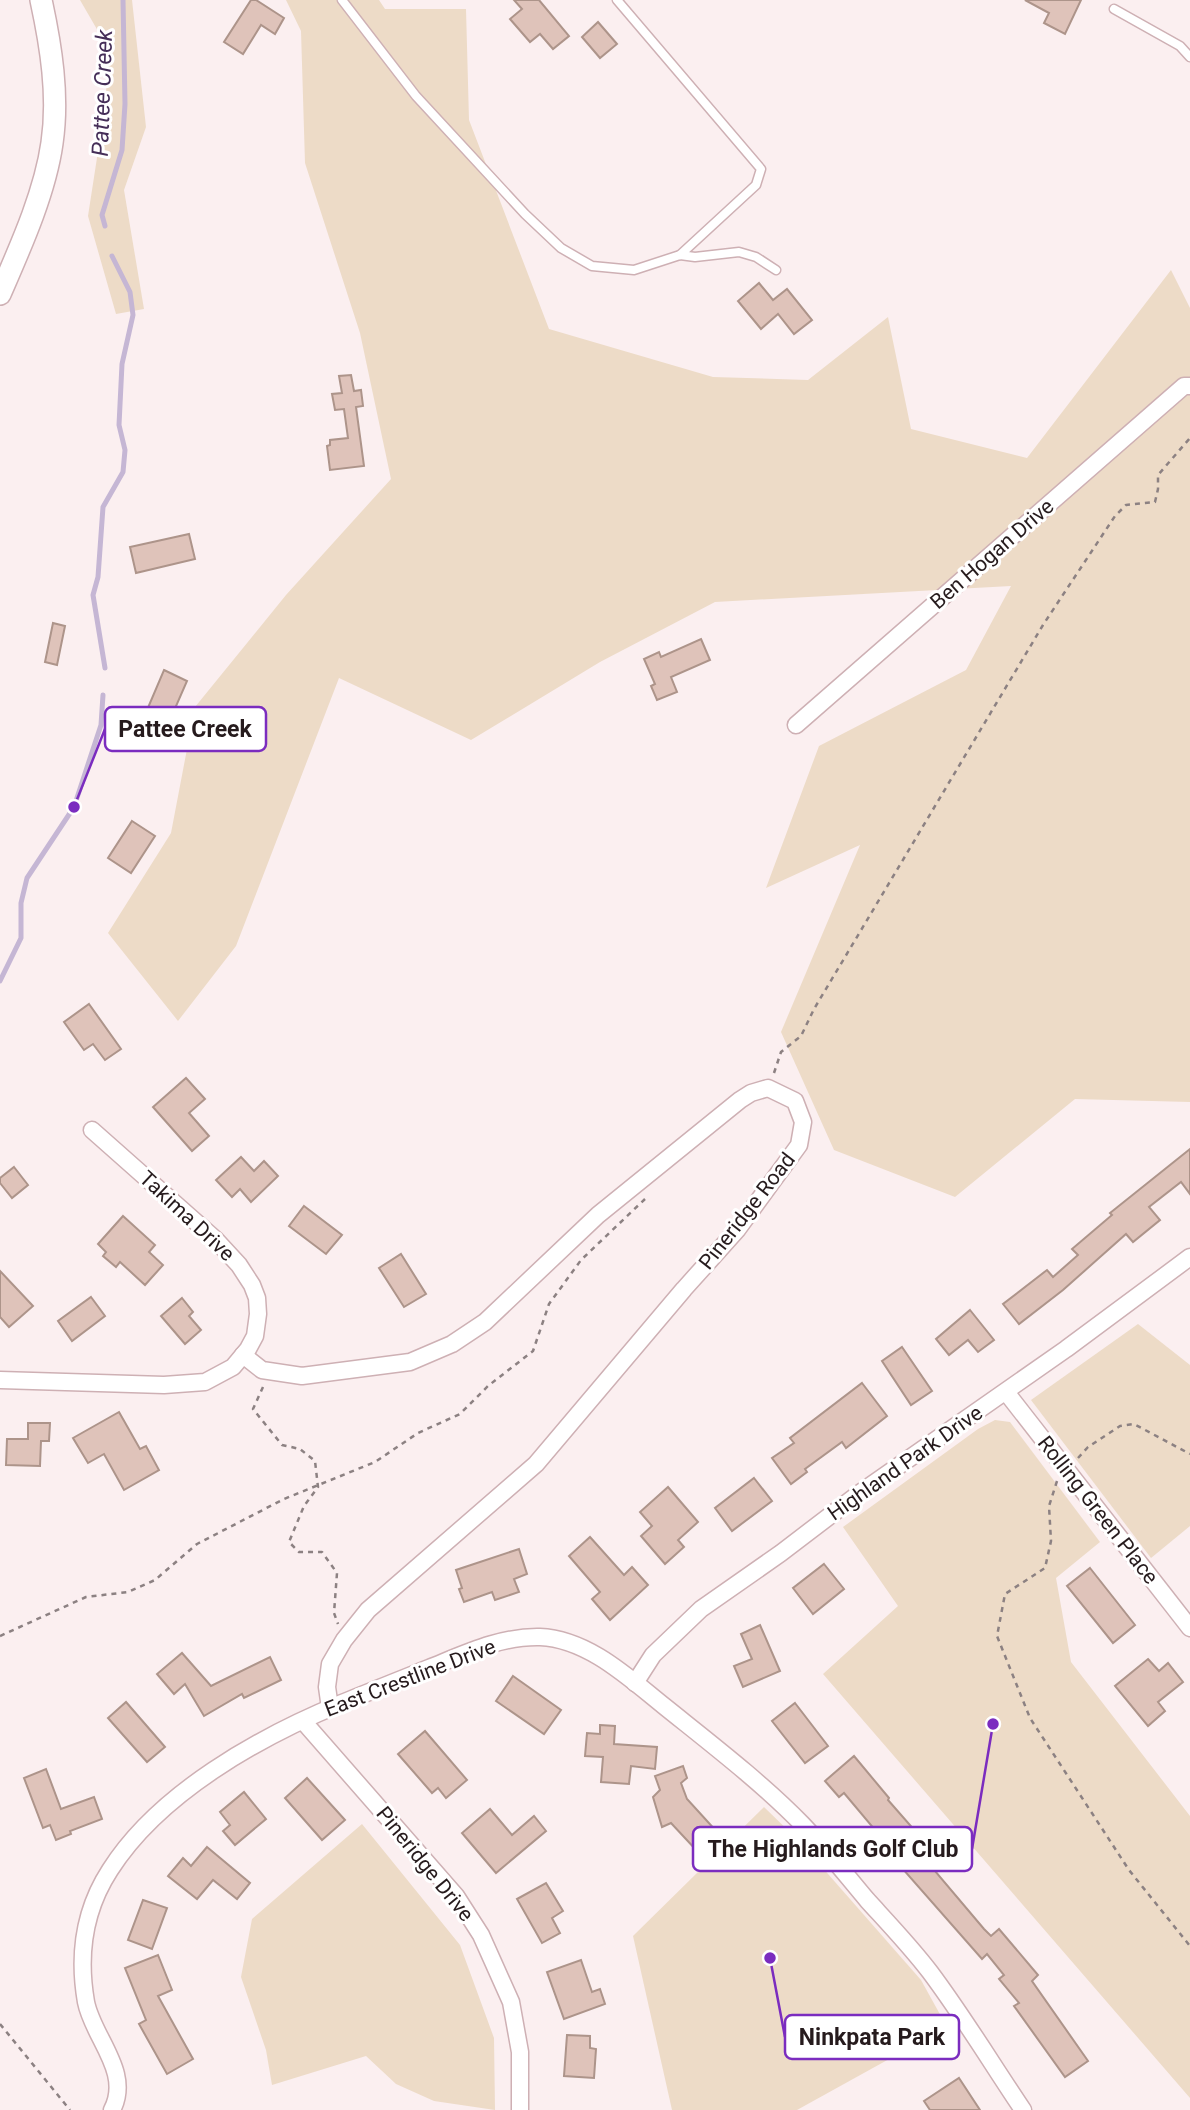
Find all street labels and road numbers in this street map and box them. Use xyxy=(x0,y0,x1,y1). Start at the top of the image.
street label: Ben Hogan Drive xyxy=(926,494,1058,614)
street label: Pineridge Road xyxy=(694,1148,800,1274)
street label: Takima Drive xyxy=(135,1166,239,1266)
street label: Highland Park Drive xyxy=(823,1401,987,1525)
street label: Rolling Green Place xyxy=(1033,1431,1163,1589)
street label: East Crestline Drive xyxy=(321,1634,499,1722)
street label: Pineridge Drive xyxy=(371,1802,479,1926)

